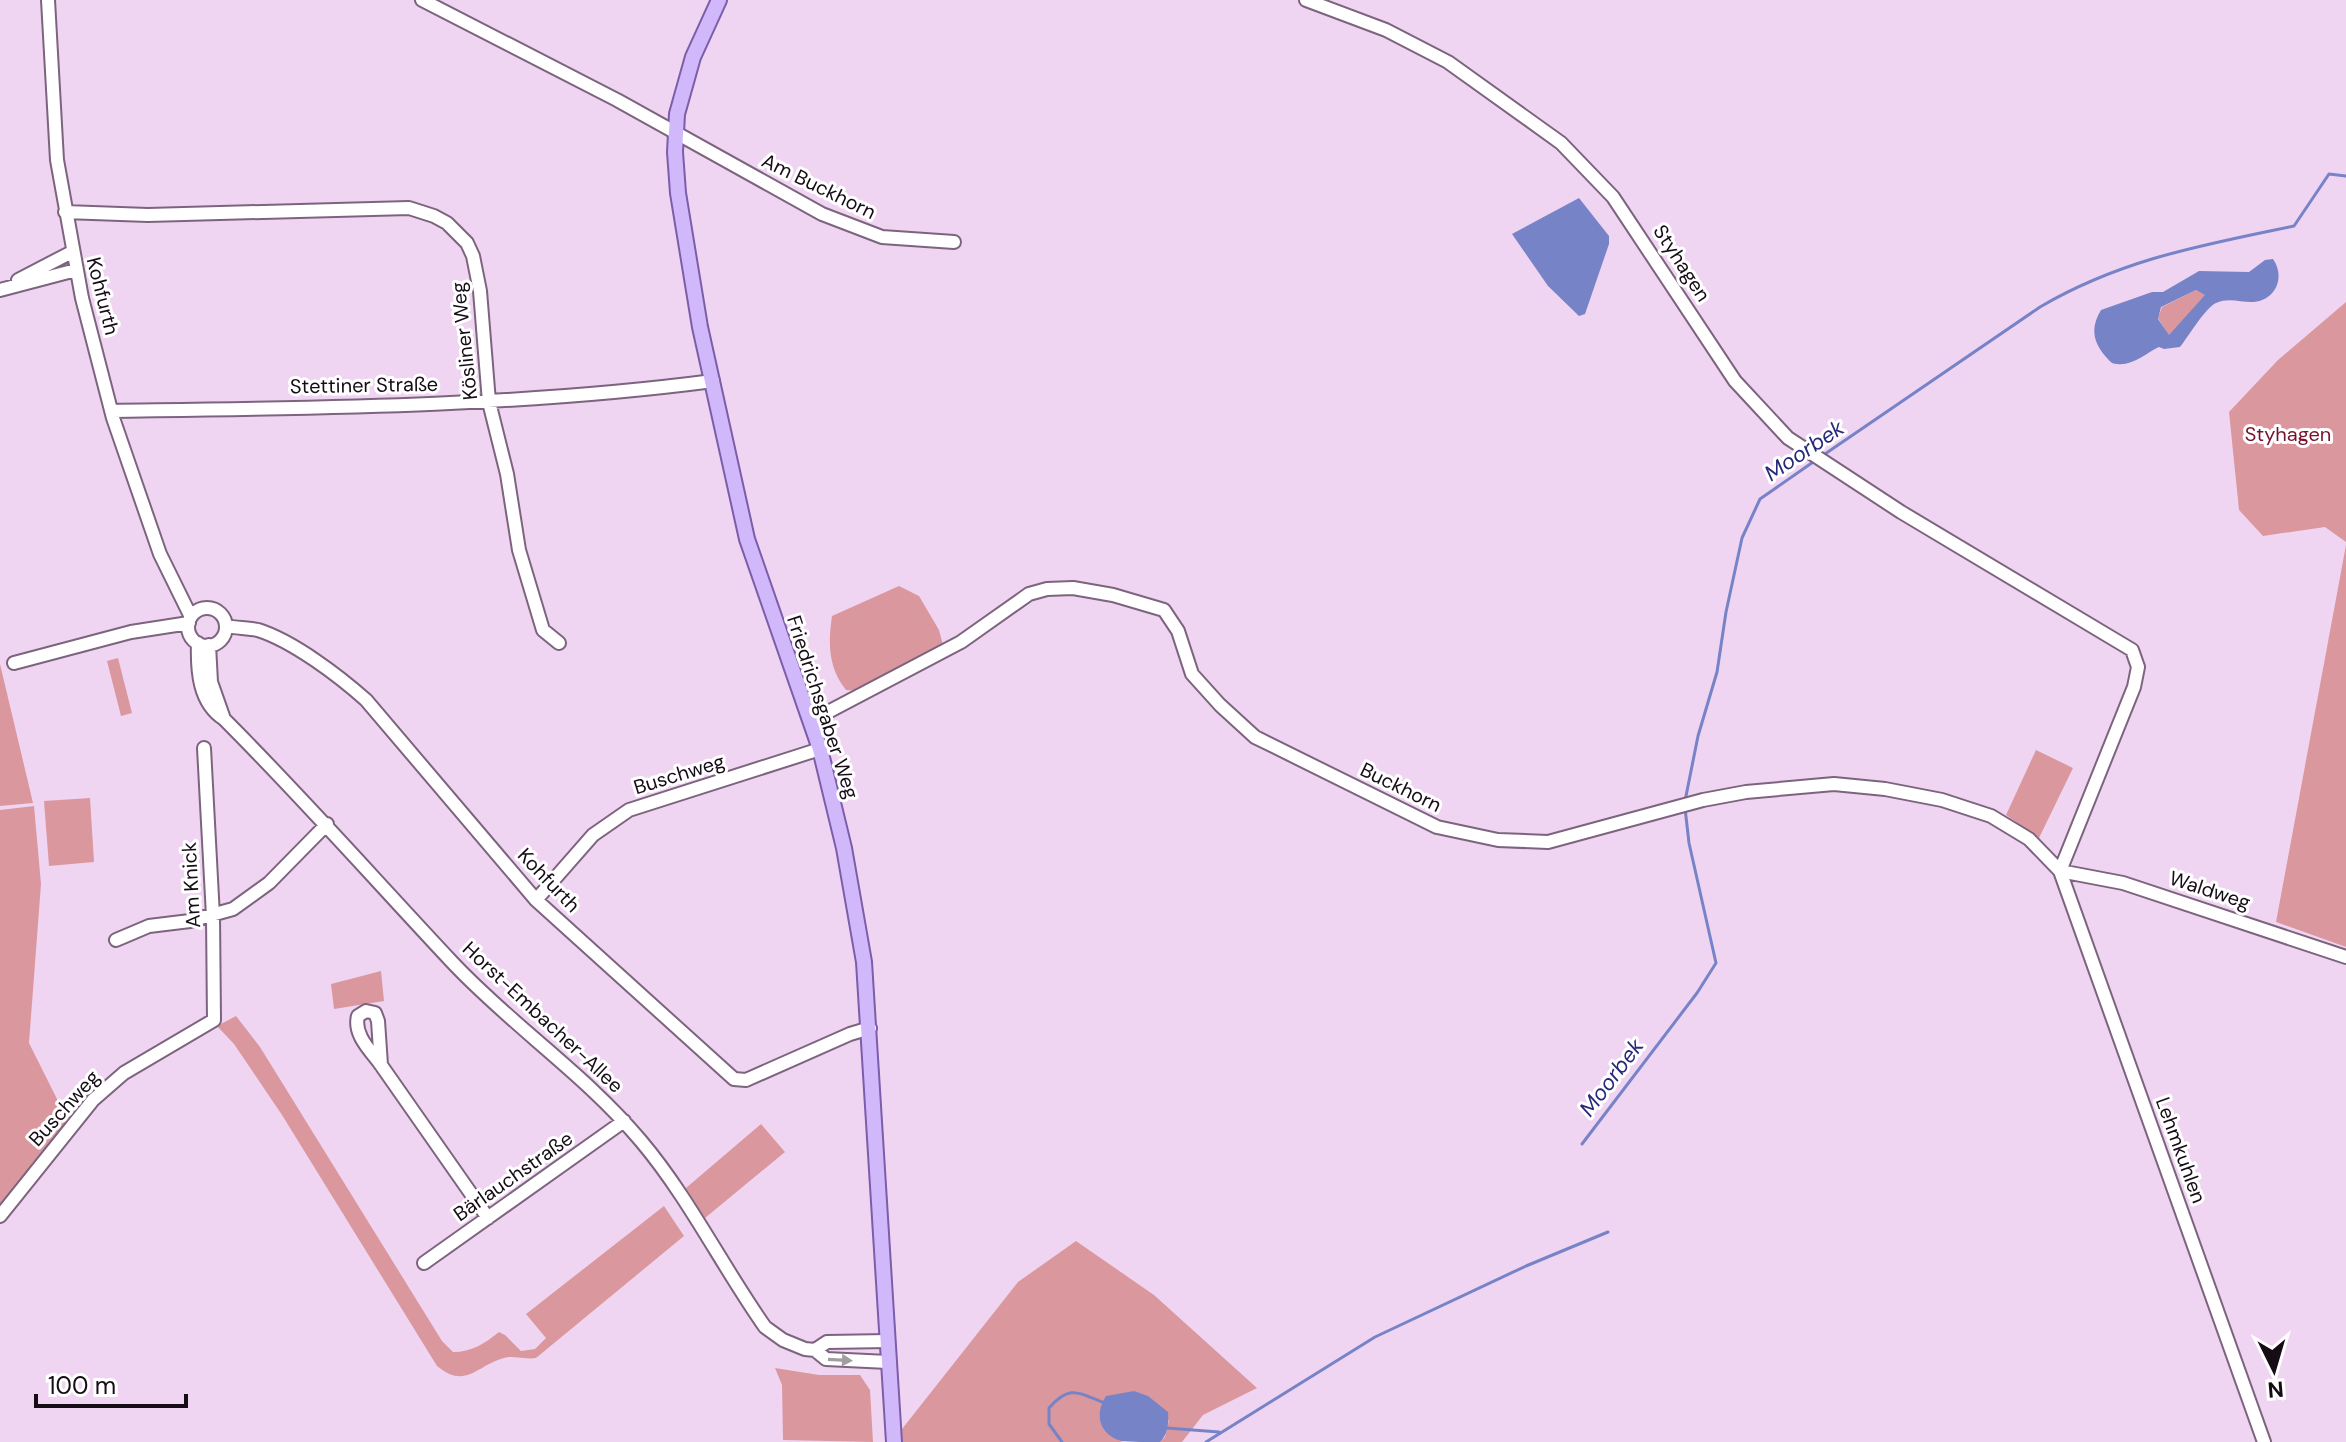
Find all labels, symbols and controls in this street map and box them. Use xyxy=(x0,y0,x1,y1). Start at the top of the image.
street label: Am Buckhorn xyxy=(758,147,880,225)
street label: Styhagen xyxy=(1648,220,1716,306)
street label: Kohfurth xyxy=(81,254,125,338)
street label: Kösliner Weg xyxy=(445,281,483,401)
street label: Stettiner Straße xyxy=(290,371,438,399)
water label: Moorbek xyxy=(1759,413,1850,488)
park label: Styhagen xyxy=(2245,421,2331,447)
street label: Friedrichsgaber Weg xyxy=(781,612,865,802)
street label: Buschweg xyxy=(630,748,728,800)
street label: Buckhorn xyxy=(1356,756,1446,818)
street label: Am Knick xyxy=(176,841,206,929)
street label: Kohfurth xyxy=(512,842,586,918)
street label: Waldweg xyxy=(2166,865,2254,915)
street label: Horst-Embacher-Allee xyxy=(457,936,629,1098)
water label: Moorbek xyxy=(1573,1032,1651,1122)
street label: Buschweg xyxy=(23,1064,105,1152)
street label: Lehmkuhlen xyxy=(2150,1093,2212,1207)
street label: Bärlauchstraße xyxy=(448,1125,578,1227)
north arrow xyxy=(2234,1330,2314,1410)
one-way arrow xyxy=(828,1353,853,1366)
scale bar xyxy=(36,1358,186,1408)
text: 100 m xyxy=(48,1370,116,1401)
text: N xyxy=(2266,1374,2285,1405)

